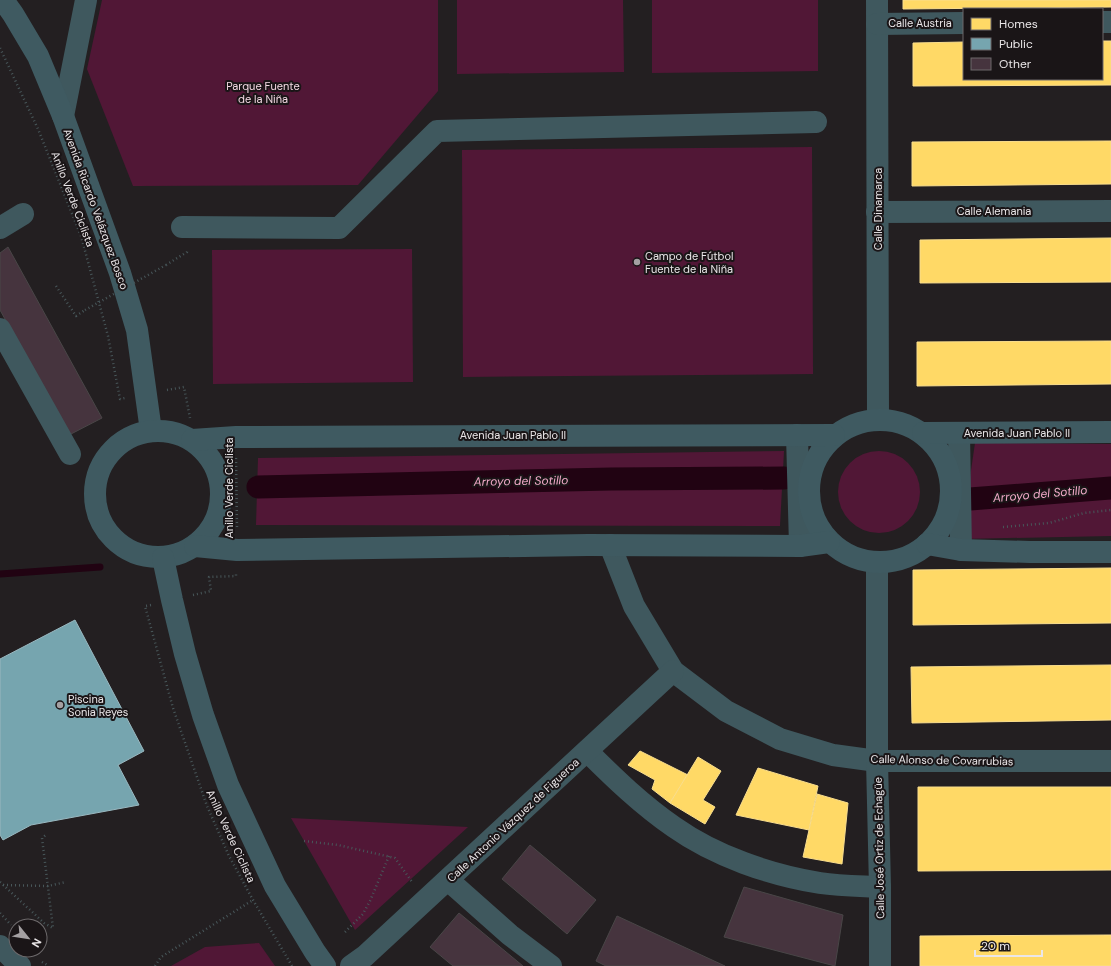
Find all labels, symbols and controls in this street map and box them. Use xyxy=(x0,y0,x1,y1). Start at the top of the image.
legend xyxy=(963,8,1103,80)
street label: Calle Austria xyxy=(888,16,952,30)
text: Homes xyxy=(999,16,1038,32)
text: Public xyxy=(999,36,1033,52)
text: Other xyxy=(999,56,1032,72)
park label: Parque Fuente de la Niña xyxy=(226,79,300,106)
street label: Avenida Ricardo Velázquez Bosco xyxy=(60,127,132,291)
street label: Anillo Verde Ciclista xyxy=(48,149,98,249)
street label: Calle Dinamarca xyxy=(871,168,885,250)
street label: Calle Alemania xyxy=(957,204,1031,218)
place label: Campo de Fútbol Fuente de la Niña xyxy=(645,249,733,276)
marker: Campo de Fútbol Fuente de la Niña xyxy=(632,257,642,267)
street label: Avenida Juan Pablo II xyxy=(964,426,1070,440)
street label: Avenida Juan Pablo II xyxy=(460,428,566,442)
street label: Anillo Verde Ciclista xyxy=(222,438,236,538)
water label: Arroyo del Sotillo xyxy=(472,472,569,490)
water label: Arroyo del Sotillo xyxy=(991,482,1088,506)
place label: Piscina Sonia Reyes xyxy=(68,692,128,719)
marker: Piscina Sonia Reyes xyxy=(55,700,65,710)
street label: Calle Alonso de Covarrubias xyxy=(871,752,1013,768)
street label: Calle Antonio Vázquez de Figueroa xyxy=(444,755,582,885)
street label: Calle José Ortiz de Echagüe xyxy=(871,777,887,919)
street label: Anillo Verde Ciclista xyxy=(203,787,259,885)
north arrow xyxy=(8,918,48,958)
scale bar xyxy=(975,932,1042,958)
text: N xyxy=(29,936,45,950)
text: 20 m xyxy=(981,938,1010,954)

